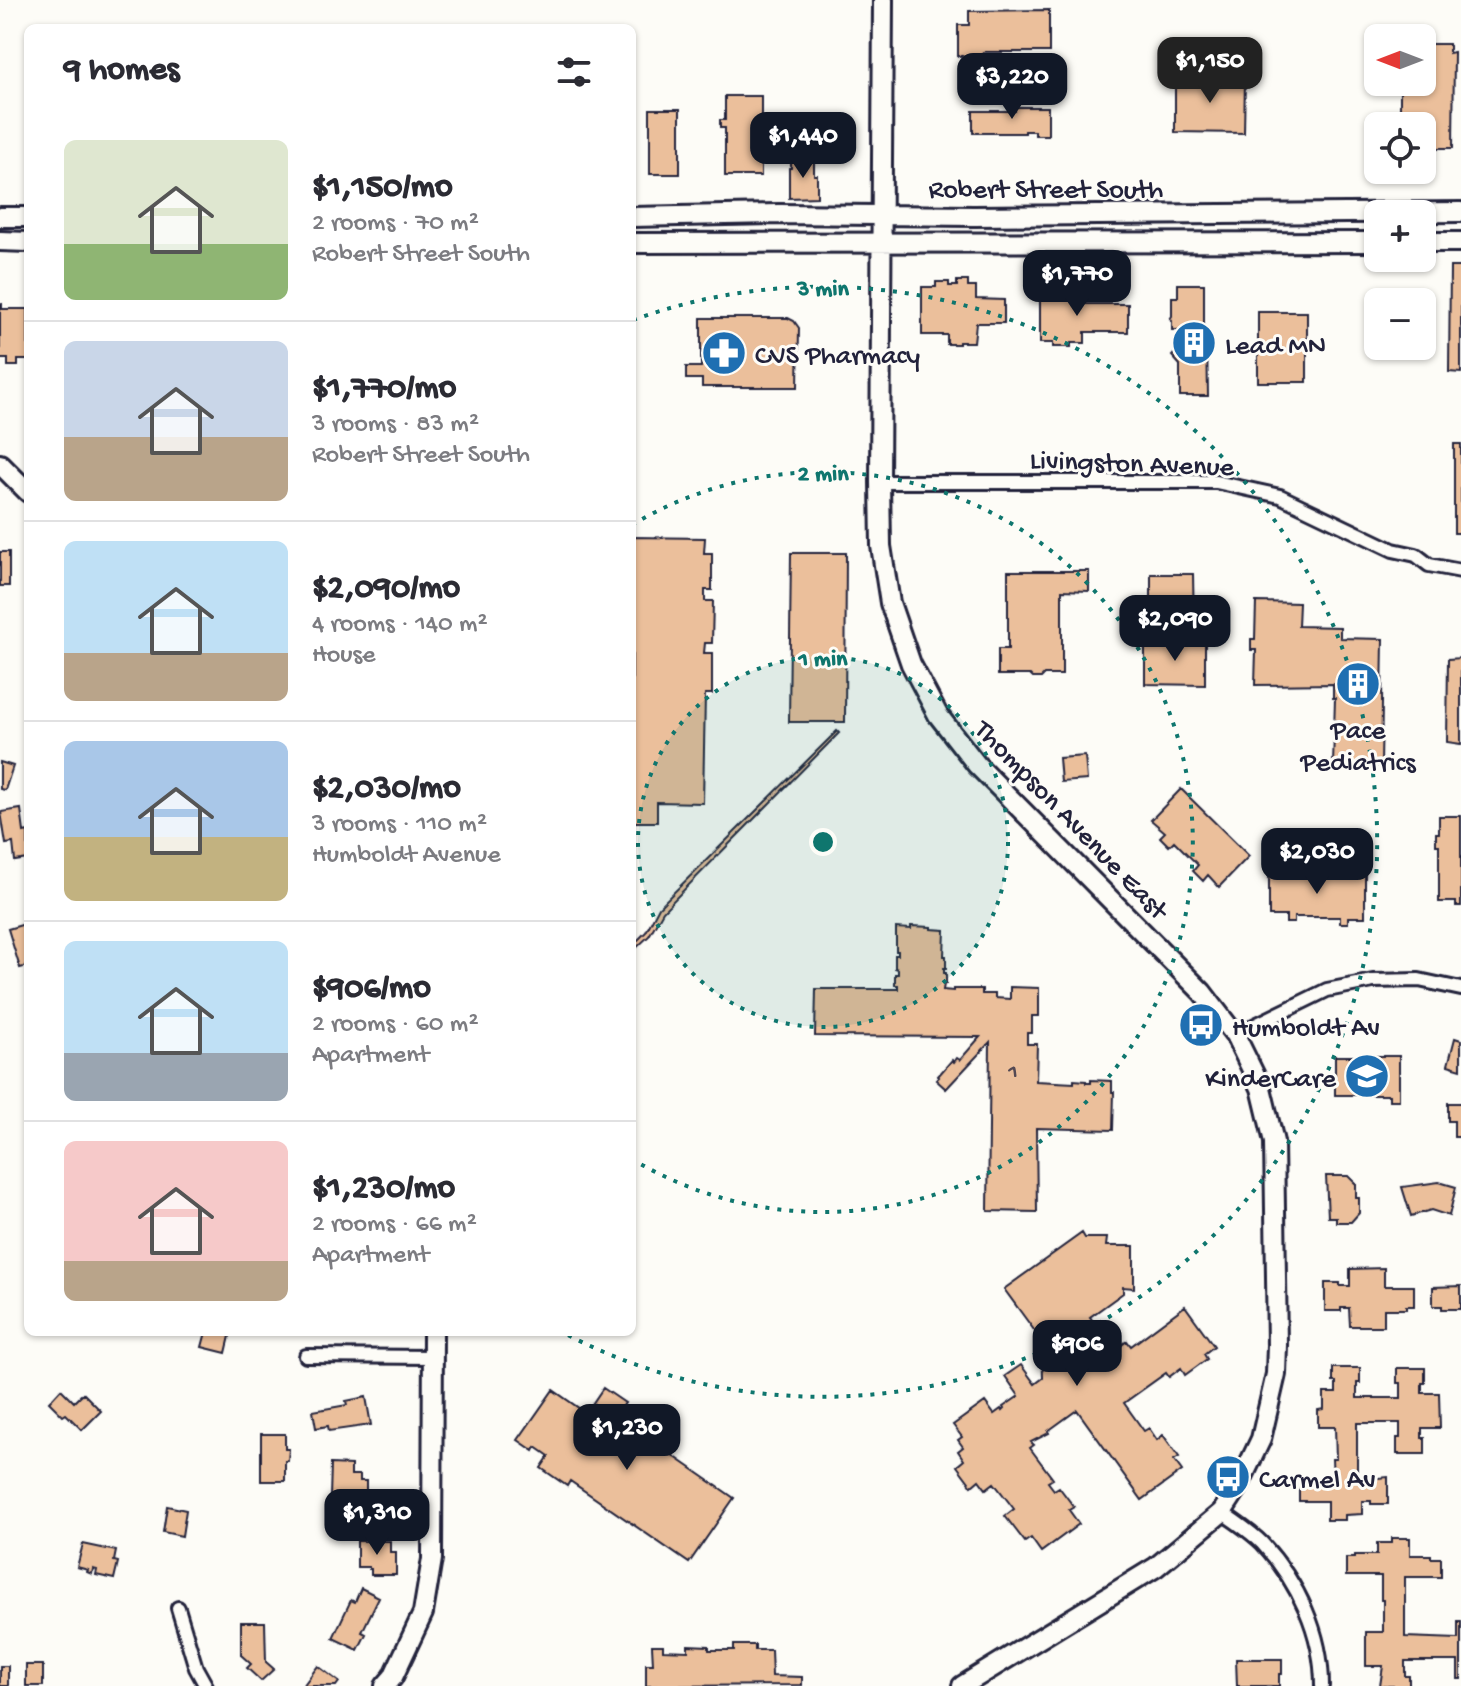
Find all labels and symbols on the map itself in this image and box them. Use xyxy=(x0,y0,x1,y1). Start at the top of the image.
north arrow xyxy=(1364,24,1436,96)
pin: $1,150 xyxy=(1145,37,1275,105)
pin: $3,220 xyxy=(947,53,1077,121)
pin: $1,440 xyxy=(738,112,868,180)
street label: Robert Street South xyxy=(929,175,1163,208)
pin: $1,770 xyxy=(1012,250,1142,318)
text: 3 min xyxy=(796,276,849,305)
building icon: Lead MN xyxy=(1170,319,1218,367)
pharmacy icon: CVS Pharmacy xyxy=(700,329,748,377)
place label: Lead MN xyxy=(1225,331,1326,364)
place label: CVS Pharmacy xyxy=(755,341,920,374)
street label: Livingston Avenue xyxy=(1029,445,1235,486)
text: 2 min xyxy=(797,461,849,490)
pin: $2,090 xyxy=(1110,595,1240,663)
text: 1 min xyxy=(797,646,848,675)
building icon: Pace Pediatrics xyxy=(1334,660,1382,708)
street label: Thompson Avenue East xyxy=(965,713,1175,930)
place label: Pace Pediatrics xyxy=(1299,716,1416,781)
centre of rings xyxy=(809,828,837,856)
pin: $2,030 xyxy=(1252,828,1382,896)
bus stop icon: Humboldt Av xyxy=(1177,1001,1225,1049)
place label: Humboldt Av xyxy=(1232,1013,1380,1046)
school or university icon: KinderCare xyxy=(1343,1052,1391,1100)
house number: 1 xyxy=(1007,1058,1018,1087)
place label: KinderCare xyxy=(1205,1064,1337,1097)
pin: $906 xyxy=(1030,1320,1124,1388)
pin: $1,230 xyxy=(562,1404,692,1472)
bus stop icon: Carmel Av xyxy=(1204,1453,1252,1501)
place label: Carmel Av xyxy=(1259,1465,1376,1498)
pin: $1,310 xyxy=(312,1489,442,1557)

